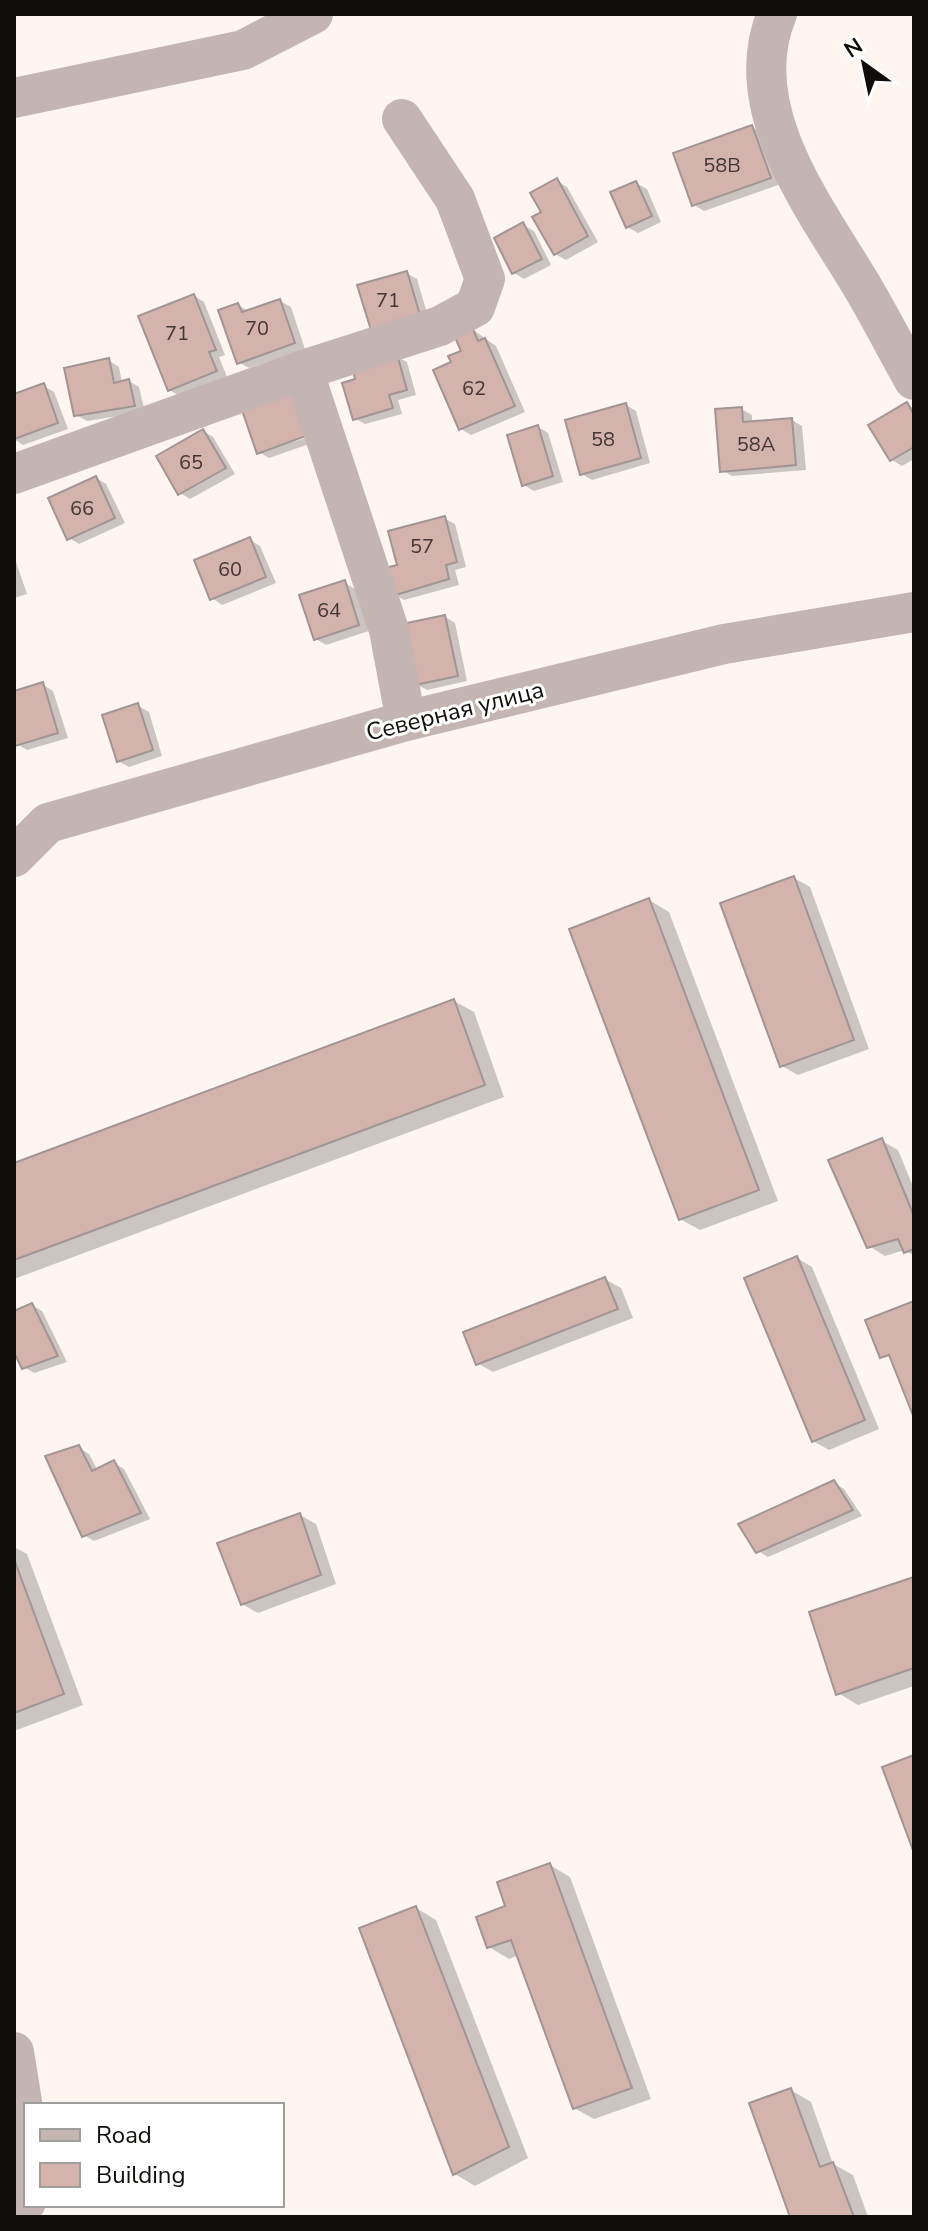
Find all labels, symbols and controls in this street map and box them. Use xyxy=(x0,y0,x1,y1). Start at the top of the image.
north arrow xyxy=(824,24,904,104)
text: N xyxy=(839,31,869,65)
house number: 58В xyxy=(703,152,741,179)
house number: 71 xyxy=(376,287,400,314)
house number: 70 xyxy=(245,315,269,342)
house number: 71 xyxy=(165,320,189,347)
house number: 62 xyxy=(462,375,486,402)
house number: 58 xyxy=(591,426,615,453)
house number: 58А xyxy=(737,431,776,458)
house number: 65 xyxy=(179,449,203,476)
house number: 66 xyxy=(70,495,94,522)
house number: 57 xyxy=(410,533,434,560)
house number: 60 xyxy=(218,556,242,583)
house number: 64 xyxy=(317,597,341,624)
street label: Северная улица xyxy=(363,673,547,749)
legend xyxy=(24,2103,284,2207)
text: Road xyxy=(96,2119,152,2151)
text: Building xyxy=(96,2159,186,2191)

